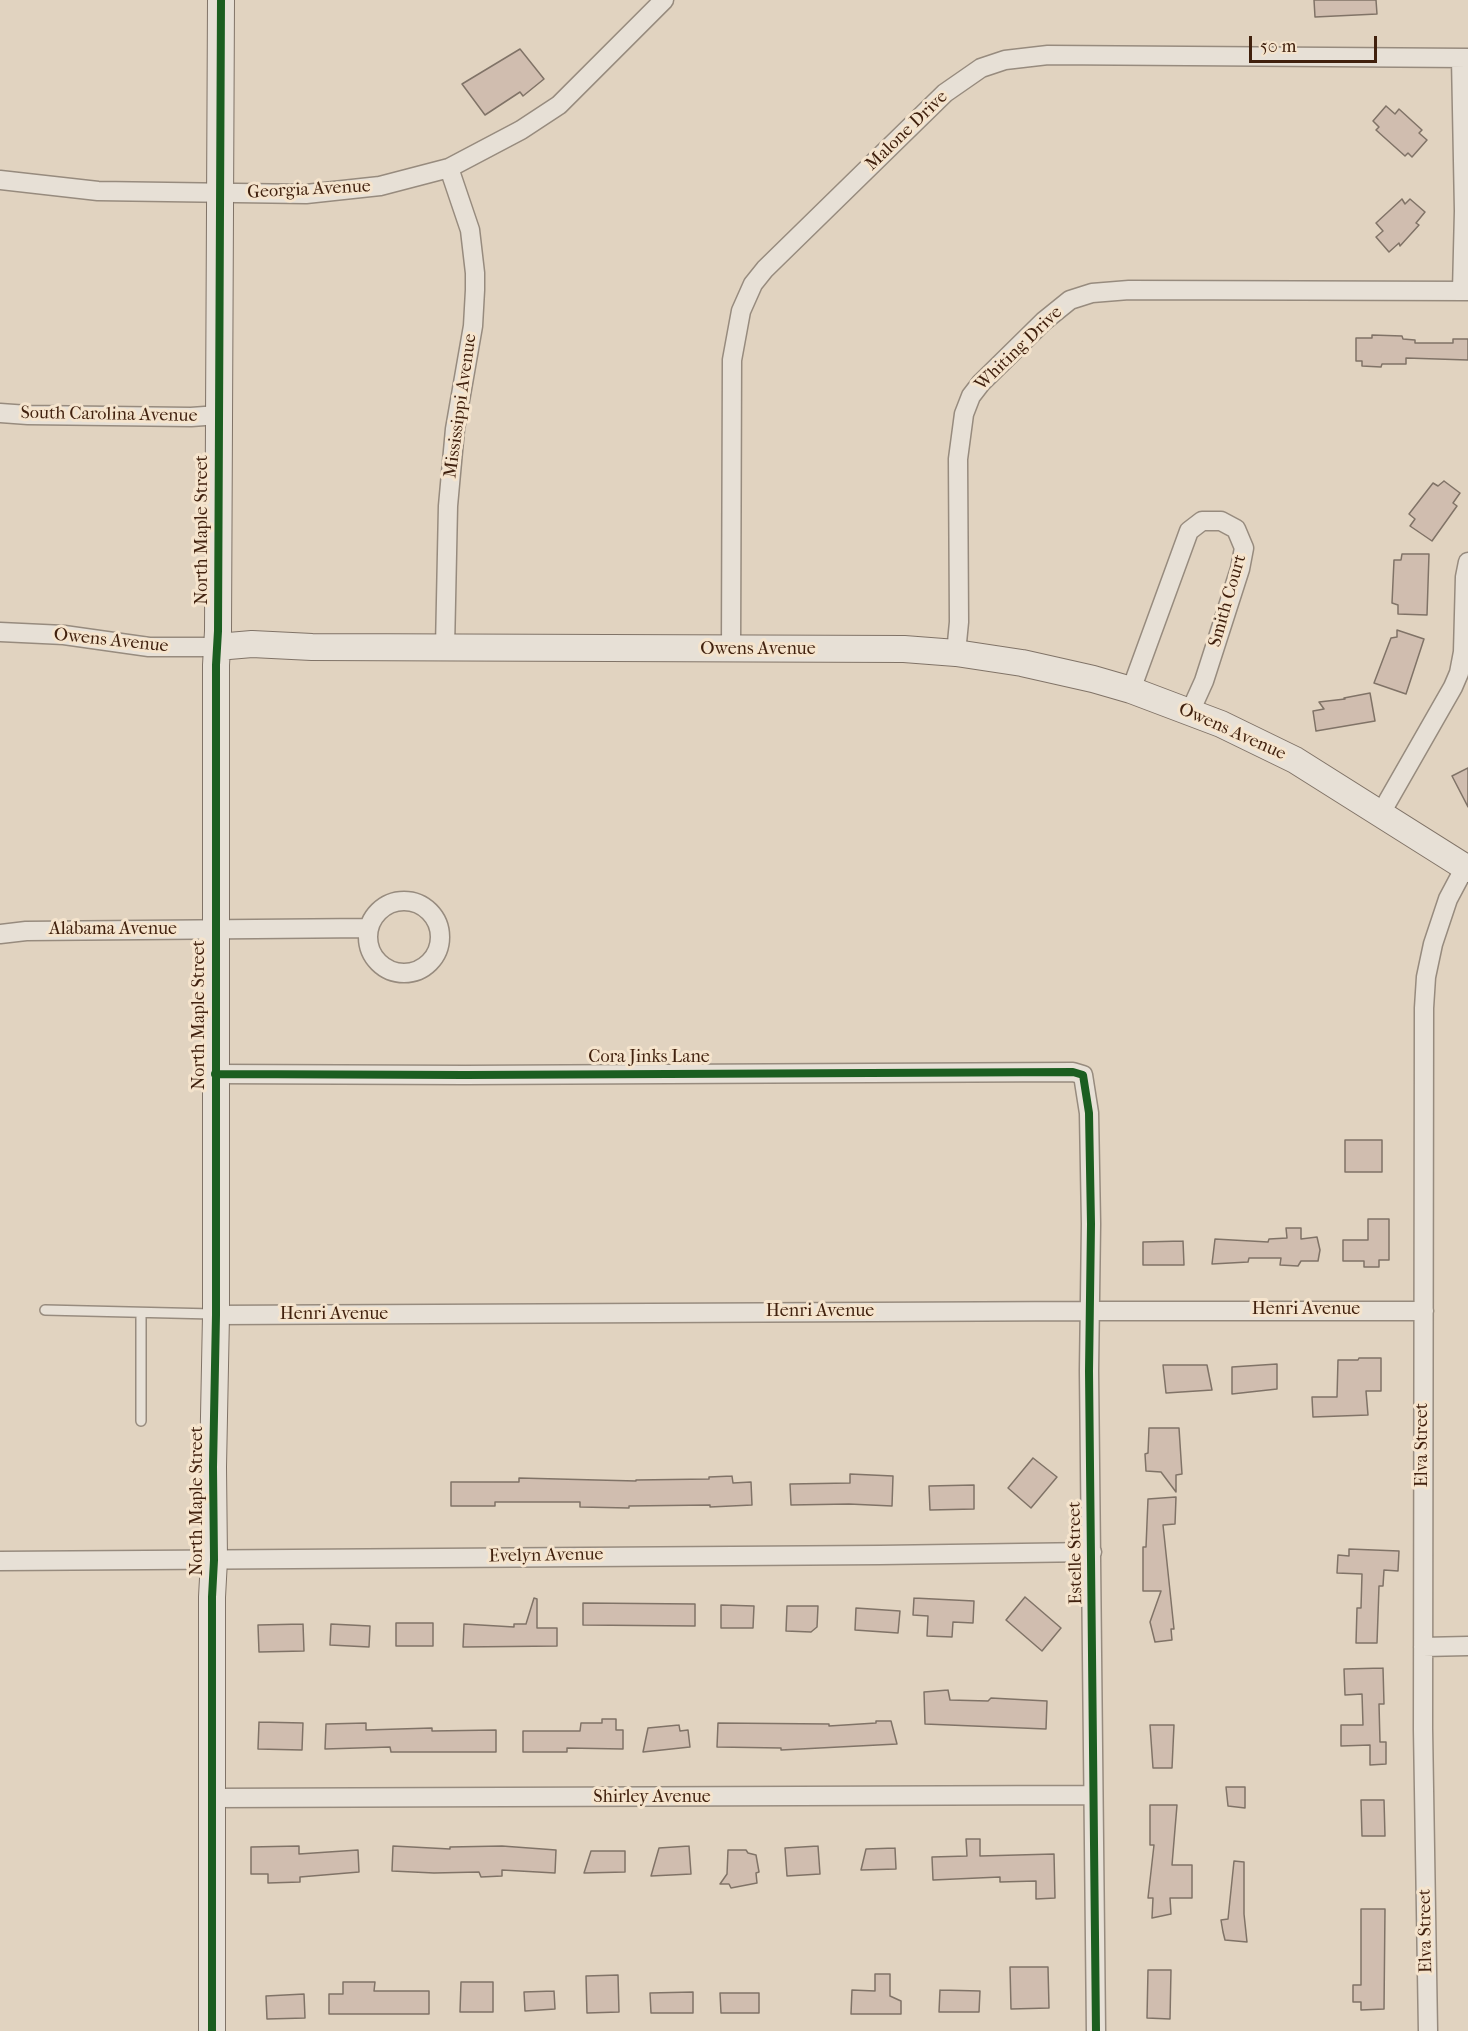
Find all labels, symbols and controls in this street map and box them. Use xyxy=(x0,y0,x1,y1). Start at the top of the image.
scale bar xyxy=(1252,24,1380,62)
text: 50 m xyxy=(1260,36,1296,57)
street label: Malone Drive xyxy=(861,87,953,175)
street label: Georgia Avenue xyxy=(247,176,371,204)
street label: Whiting Drive xyxy=(971,302,1067,396)
street label: Mississippi Avenue xyxy=(440,332,482,480)
street label: South Carolina Avenue xyxy=(20,403,198,427)
street label: North Maple Street xyxy=(192,455,214,605)
street label: Smith Court xyxy=(1204,552,1252,650)
street label: Owens Avenue xyxy=(53,624,169,658)
street label: Owens Avenue xyxy=(700,639,816,661)
street label: Owens Avenue xyxy=(1175,699,1289,765)
street label: Alabama Avenue xyxy=(49,919,177,941)
street label: North Maple Street xyxy=(189,940,211,1090)
street label: Cora Jinks Lane xyxy=(588,1047,710,1069)
street label: Henri Avenue xyxy=(1252,1299,1360,1321)
street label: Henri Avenue xyxy=(766,1301,874,1323)
street label: Henri Avenue xyxy=(280,1304,388,1326)
street label: Elva Street xyxy=(1412,1403,1434,1487)
street label: North Maple Street xyxy=(187,1426,209,1576)
street label: Estelle Street xyxy=(1064,1501,1088,1605)
street label: Evelyn Avenue xyxy=(488,1544,604,1568)
street label: Shirley Avenue xyxy=(593,1787,711,1809)
street label: Elva Street xyxy=(1414,1889,1438,1973)

